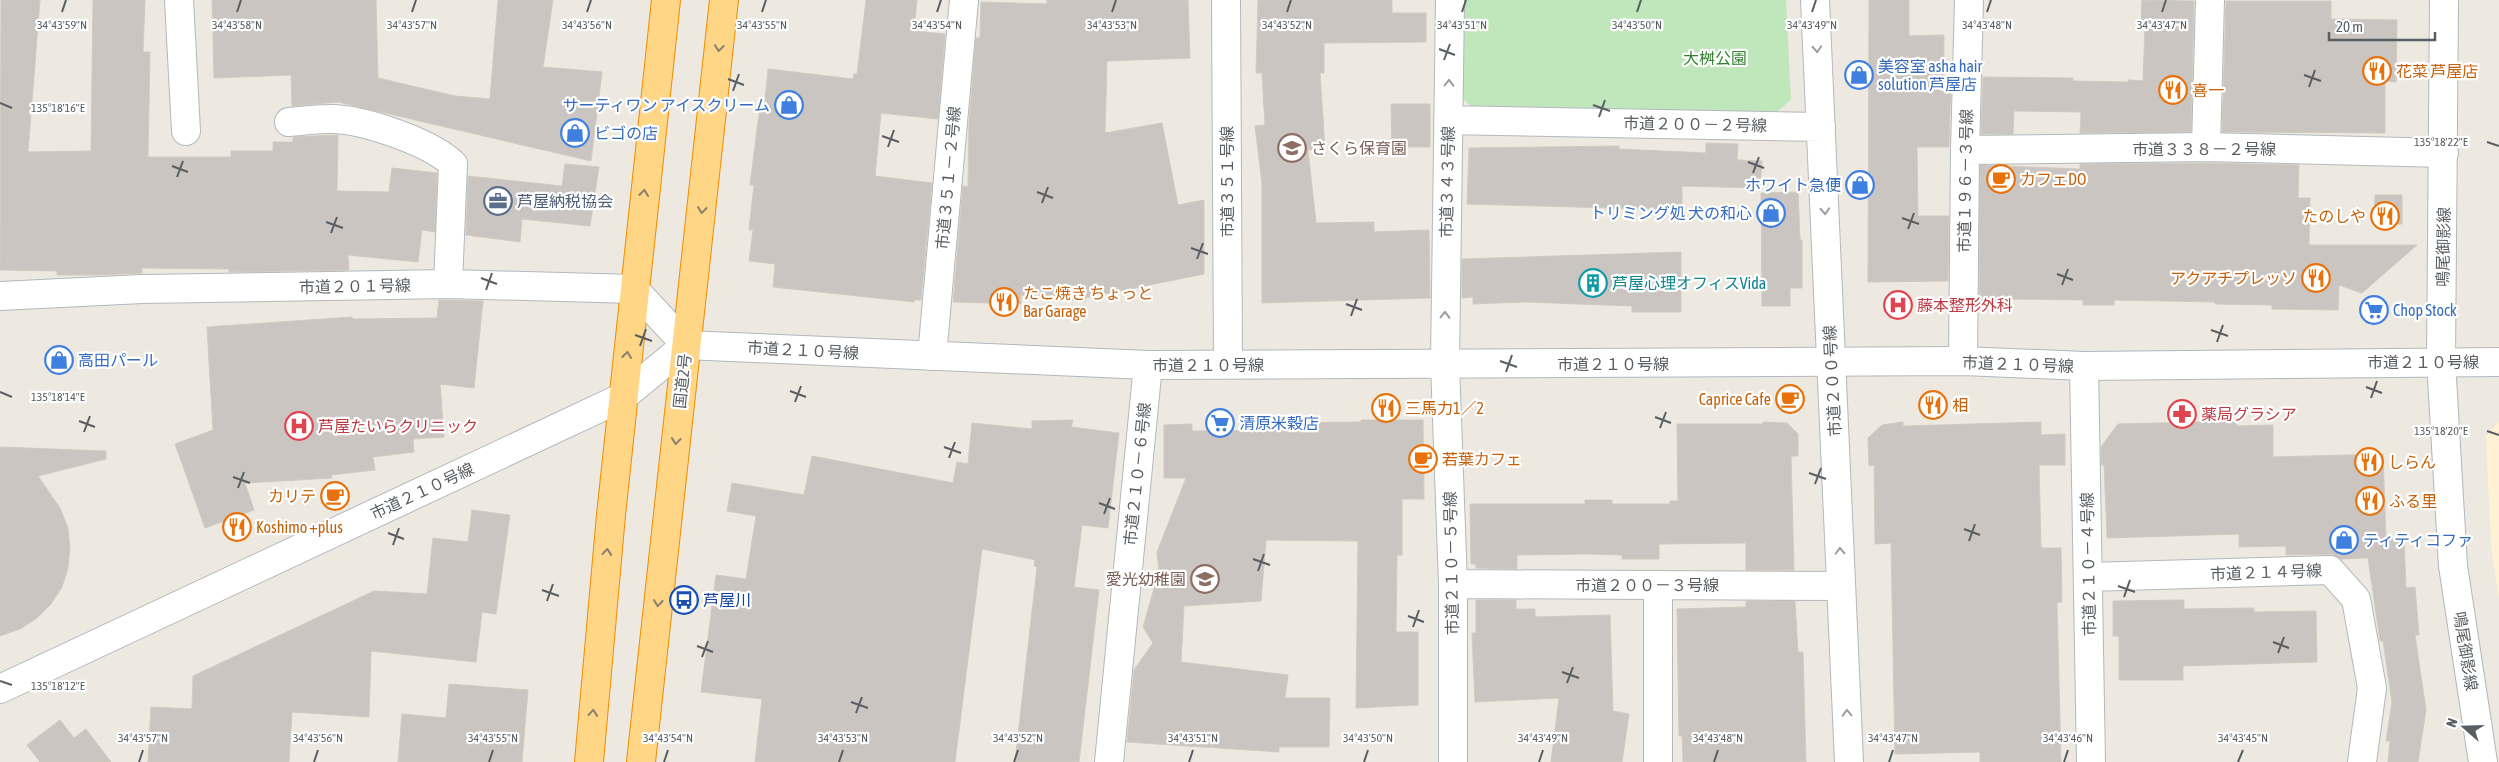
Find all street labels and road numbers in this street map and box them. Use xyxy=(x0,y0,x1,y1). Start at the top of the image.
street label: 市道３５１－２号線 xyxy=(933,105,963,251)
street label: 市道１９６－３号線 xyxy=(1955,109,1975,253)
street label: 市道２００－２号線 xyxy=(1623,114,1767,134)
street label: 市道３５１号線 xyxy=(1218,126,1236,238)
street label: 市道３４３号線 xyxy=(1437,126,1457,238)
street label: 市道３３８－２号線 xyxy=(2132,140,2276,158)
street label: 鳴尾御影線 xyxy=(2433,207,2453,287)
street label: 市道２０１号線 xyxy=(299,276,411,296)
street label: 市道２００号線 xyxy=(1820,325,1844,437)
street label: 市道２１０号線 xyxy=(747,338,859,362)
street label: 国道2号 xyxy=(670,352,694,410)
street label: 市道２１０号線 xyxy=(1962,353,2074,375)
street label: 市道２１０号線 xyxy=(2367,353,2479,371)
street label: 市道２１０号線 xyxy=(1557,355,1669,373)
street label: 市道２１０号線 xyxy=(1152,356,1264,374)
street label: 市道２１０－６号線 xyxy=(1121,401,1153,547)
street label: 市道２１０号線 xyxy=(367,459,477,523)
street label: 市道２１０－５号線 xyxy=(1441,491,1461,635)
street label: 市道２１０－４号線 xyxy=(2078,492,2098,636)
street label: 市道２１４号線 xyxy=(2210,561,2322,583)
street label: 市道２００－３号線 xyxy=(1575,576,1719,594)
street label: 鳴尾御影線 xyxy=(2451,610,2481,692)

